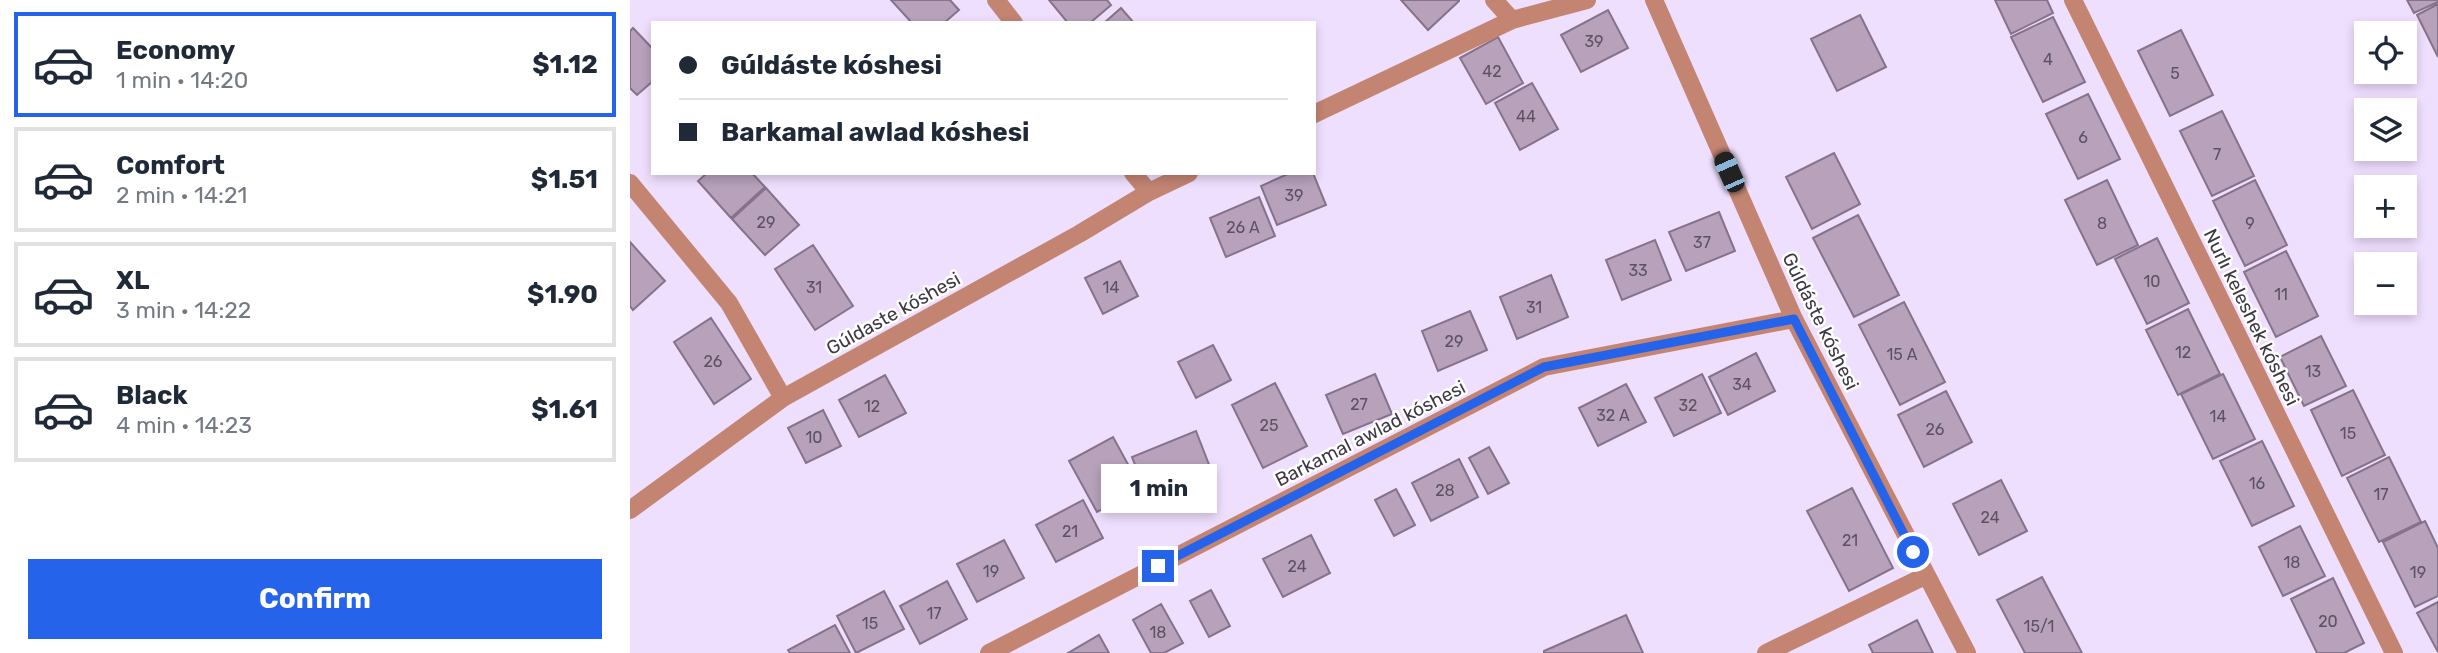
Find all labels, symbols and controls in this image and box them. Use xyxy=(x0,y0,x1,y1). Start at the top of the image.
map controls xyxy=(2354,21,2417,315)
button: locate xyxy=(2354,21,2417,84)
house number: 39 xyxy=(1584,32,1604,51)
icon: car xyxy=(32,33,95,96)
text: Economy xyxy=(116,35,235,66)
text: $1.12 xyxy=(532,49,598,80)
text: Gúldáste kóshesi xyxy=(721,50,942,81)
house number: 4 xyxy=(2043,50,2053,69)
house number: 42 xyxy=(1482,62,1502,81)
house number: 5 xyxy=(2170,64,2180,83)
text: 1 min · 14:20 xyxy=(116,66,248,94)
button: layers xyxy=(2354,98,2417,161)
house number: 44 xyxy=(1516,107,1536,126)
text: Barkamal awlad kóshesi xyxy=(721,117,1030,148)
house number: 6 xyxy=(2078,128,2088,147)
house number: 7 xyxy=(2213,145,2221,164)
icon: car xyxy=(32,148,95,211)
car xyxy=(1711,149,1748,195)
text: Comfort xyxy=(116,150,225,181)
text: $1.51 xyxy=(531,164,598,195)
button: + xyxy=(2354,175,2417,238)
text: 2 min · 14:21 xyxy=(116,181,247,209)
house number: 39 xyxy=(1284,186,1304,205)
house number: 29 xyxy=(757,213,775,232)
house number: 8 xyxy=(2097,214,2107,233)
house number: 9 xyxy=(2245,214,2255,233)
house number: 26 А xyxy=(1226,218,1260,237)
street label: Nurlı keleshek kóshesi xyxy=(2199,225,2304,409)
house number: 37 xyxy=(1693,233,1711,252)
street label: Gúldáste kóshesi xyxy=(1777,249,1864,394)
button: − xyxy=(2354,252,2417,315)
house number: 33 xyxy=(1628,261,1648,280)
icon: car xyxy=(32,263,95,326)
text: XL xyxy=(116,265,149,296)
street label: Gúldaste kóshesi xyxy=(822,267,964,360)
house number: 10 xyxy=(2143,272,2161,291)
house number: 31 xyxy=(806,278,822,297)
house number: 14 xyxy=(1103,278,1119,297)
text: $1.90 xyxy=(527,279,598,310)
house number: 11 xyxy=(2274,285,2288,304)
text: 3 min · 14:22 xyxy=(116,296,251,324)
house number: 31 xyxy=(1526,298,1542,317)
house number: 29 xyxy=(1445,332,1463,351)
house number: 12 xyxy=(2175,343,2191,362)
house number: 15 А xyxy=(1887,345,1918,364)
house number: 26 xyxy=(703,352,723,371)
house number: 13 xyxy=(2305,362,2321,381)
street label: Barkamal awlad kóshesi xyxy=(1271,375,1469,491)
house number: 34 xyxy=(1732,375,1752,394)
icon: car xyxy=(32,378,95,441)
text: Black xyxy=(116,380,188,411)
text: $1.61 xyxy=(531,394,598,425)
house number: 27 xyxy=(1350,395,1368,414)
house number: 32 xyxy=(1678,396,1698,415)
house number: 12 xyxy=(864,397,880,416)
house number: 32 А xyxy=(1596,406,1630,425)
house number: 14 xyxy=(2210,407,2226,426)
text: 4 min · 14:23 xyxy=(116,411,252,439)
house number: 25 xyxy=(1260,416,1278,435)
house number: 26 xyxy=(1925,420,1945,439)
house number: 15 xyxy=(2340,424,2356,443)
house number: 10 xyxy=(805,428,823,447)
callout: 1 min xyxy=(1100,464,1216,514)
text: 1 min xyxy=(1130,474,1188,502)
house number: 16 xyxy=(2249,474,2266,493)
house number: 28 xyxy=(1435,481,1455,500)
house number: 17 xyxy=(2373,485,2389,504)
house number: 24 xyxy=(1980,508,2000,527)
house number: 21 xyxy=(1062,522,1078,541)
house number: 21 xyxy=(1842,531,1858,550)
route start xyxy=(1897,536,1929,568)
route end xyxy=(1142,550,1174,582)
house number: 18 xyxy=(2283,553,2301,572)
house number: 24 xyxy=(1287,557,1307,576)
button: Confirm xyxy=(28,559,602,639)
house number: 19 xyxy=(983,562,999,581)
house number: 19 xyxy=(2410,563,2426,582)
house number: 17 xyxy=(926,604,942,623)
house number: 20 xyxy=(2318,612,2338,631)
house number: 15 xyxy=(862,614,878,633)
house number: 15/1 xyxy=(2024,617,2054,636)
house number: 18 xyxy=(1149,623,1167,642)

